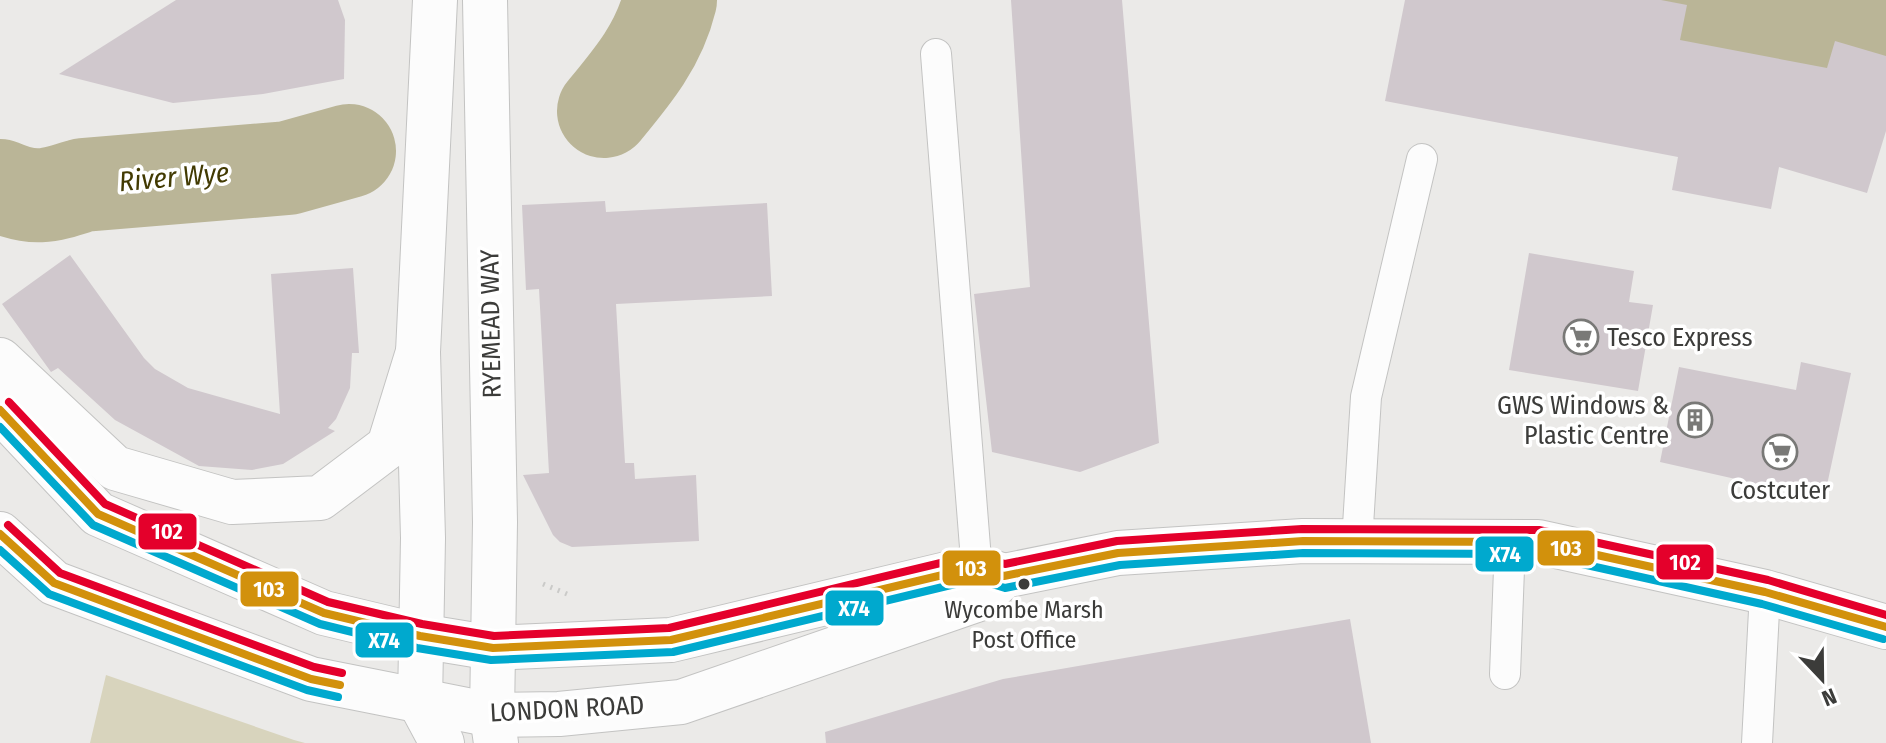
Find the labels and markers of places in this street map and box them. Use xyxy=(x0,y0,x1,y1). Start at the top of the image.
supermarket icon: Tesco Express xyxy=(1562,318,1600,356)
place label: Tesco Express xyxy=(1607,322,1753,353)
place label: GWS Windows & Plastic Centre xyxy=(1497,390,1669,451)
building icon: GWS Windows & Plastic Centre xyxy=(1676,401,1714,439)
supermarket icon: Costcuter xyxy=(1761,433,1799,471)
place label: Costcuter xyxy=(1730,475,1830,506)
marker: Wycombe Marsh Post Office xyxy=(1016,576,1032,592)
place label: Wycombe Marsh Post Office xyxy=(944,596,1104,654)

